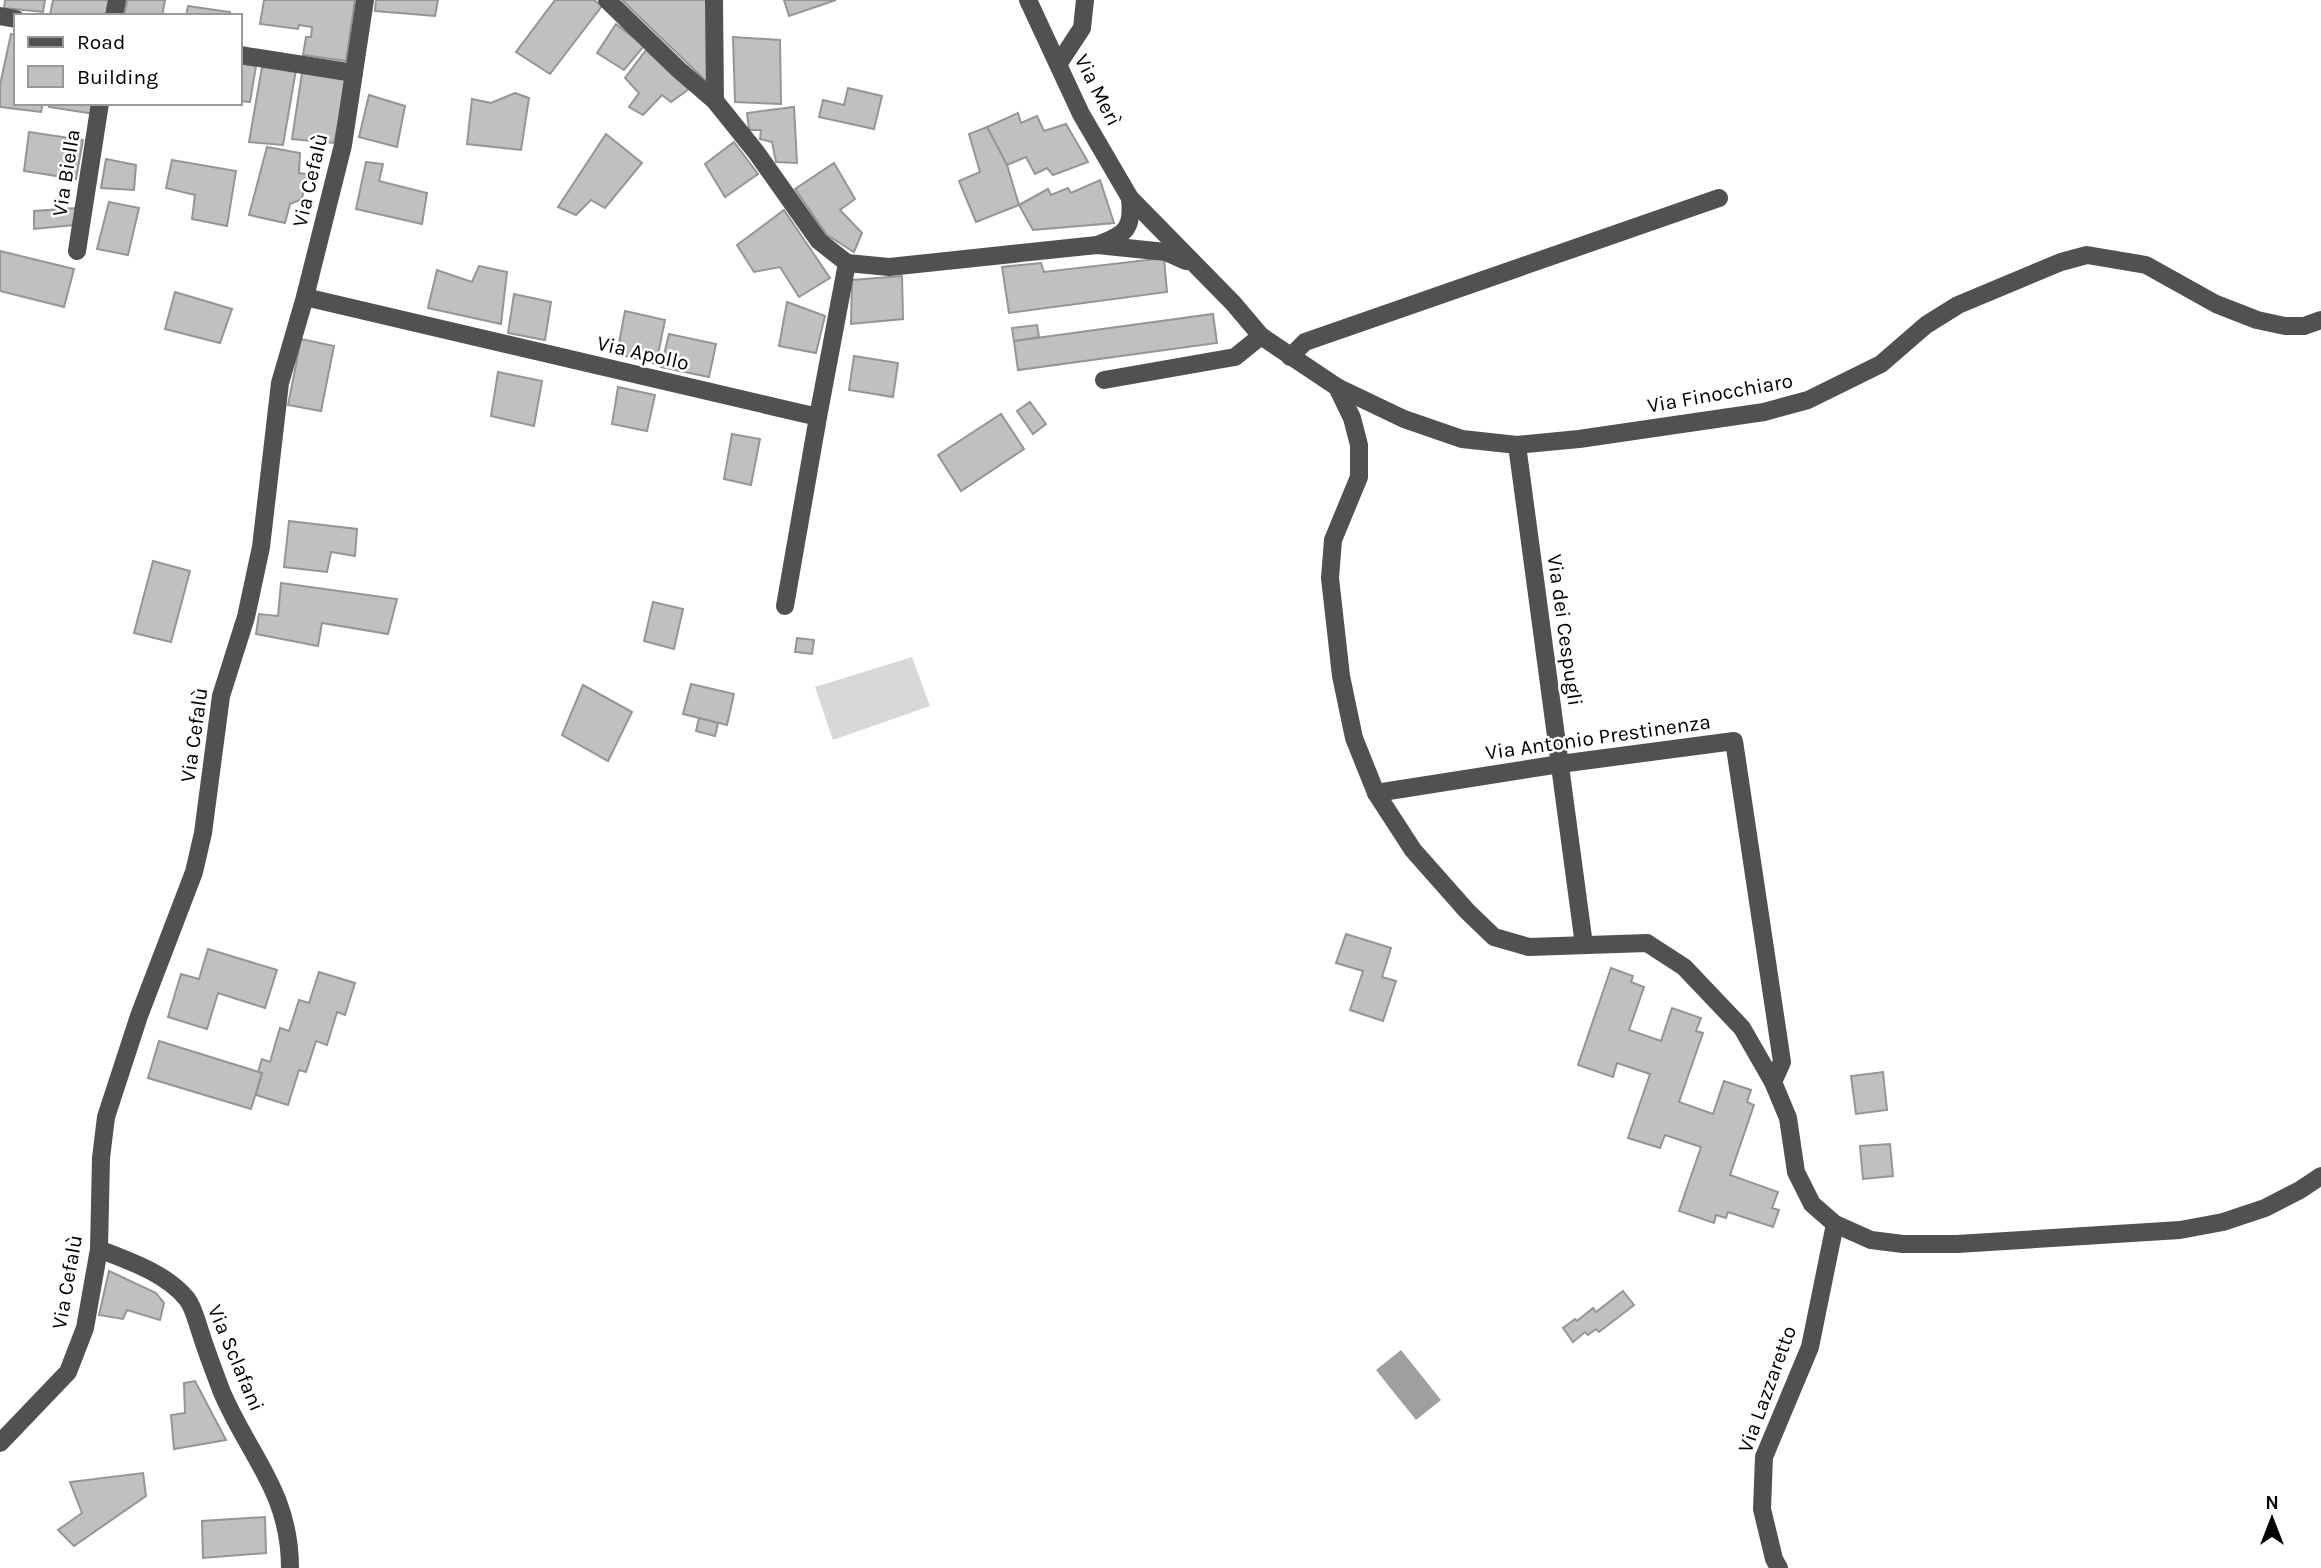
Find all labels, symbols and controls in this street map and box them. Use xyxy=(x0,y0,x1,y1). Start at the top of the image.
legend xyxy=(14,14,242,105)
text: Road xyxy=(77,30,125,54)
street label: Via Merì xyxy=(1070,50,1126,130)
text: Building xyxy=(77,65,158,89)
street label: Via Biella xyxy=(47,128,85,218)
street label: Via Cefalù xyxy=(288,131,332,229)
street label: Via Apollo xyxy=(595,331,691,375)
street label: Via Finocchiaro xyxy=(1645,368,1795,418)
street label: Via dei Cespugli xyxy=(1542,553,1588,707)
street label: Via Cefalù xyxy=(175,686,213,784)
street label: Via Antonio Prestinenza xyxy=(1484,709,1712,765)
street label: Via Cefalù xyxy=(47,1233,87,1331)
street label: Via Sclafani xyxy=(203,1301,269,1415)
street label: Via Lazzaretto xyxy=(1733,1322,1801,1456)
north arrow xyxy=(2237,1484,2307,1554)
text: N xyxy=(2265,1492,2279,1514)

